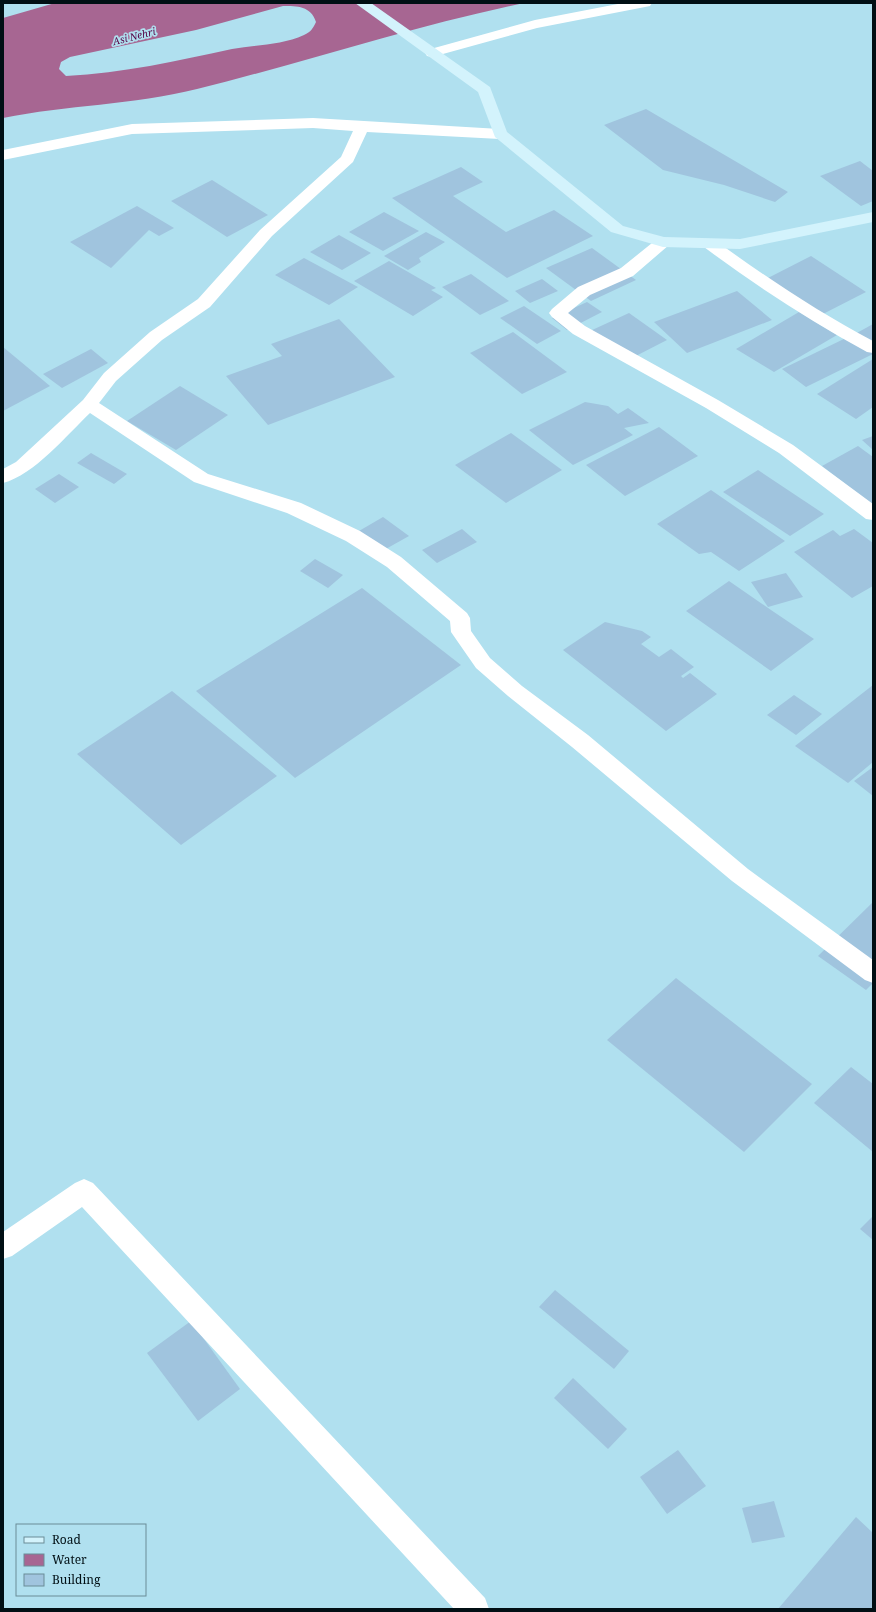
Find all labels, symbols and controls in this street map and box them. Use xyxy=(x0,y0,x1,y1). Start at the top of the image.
water label: Asi Nehri xyxy=(110,24,157,48)
legend xyxy=(16,1524,146,1596)
text: Road xyxy=(52,1531,82,1548)
text: Water xyxy=(52,1551,87,1568)
text: Building xyxy=(52,1571,101,1588)

